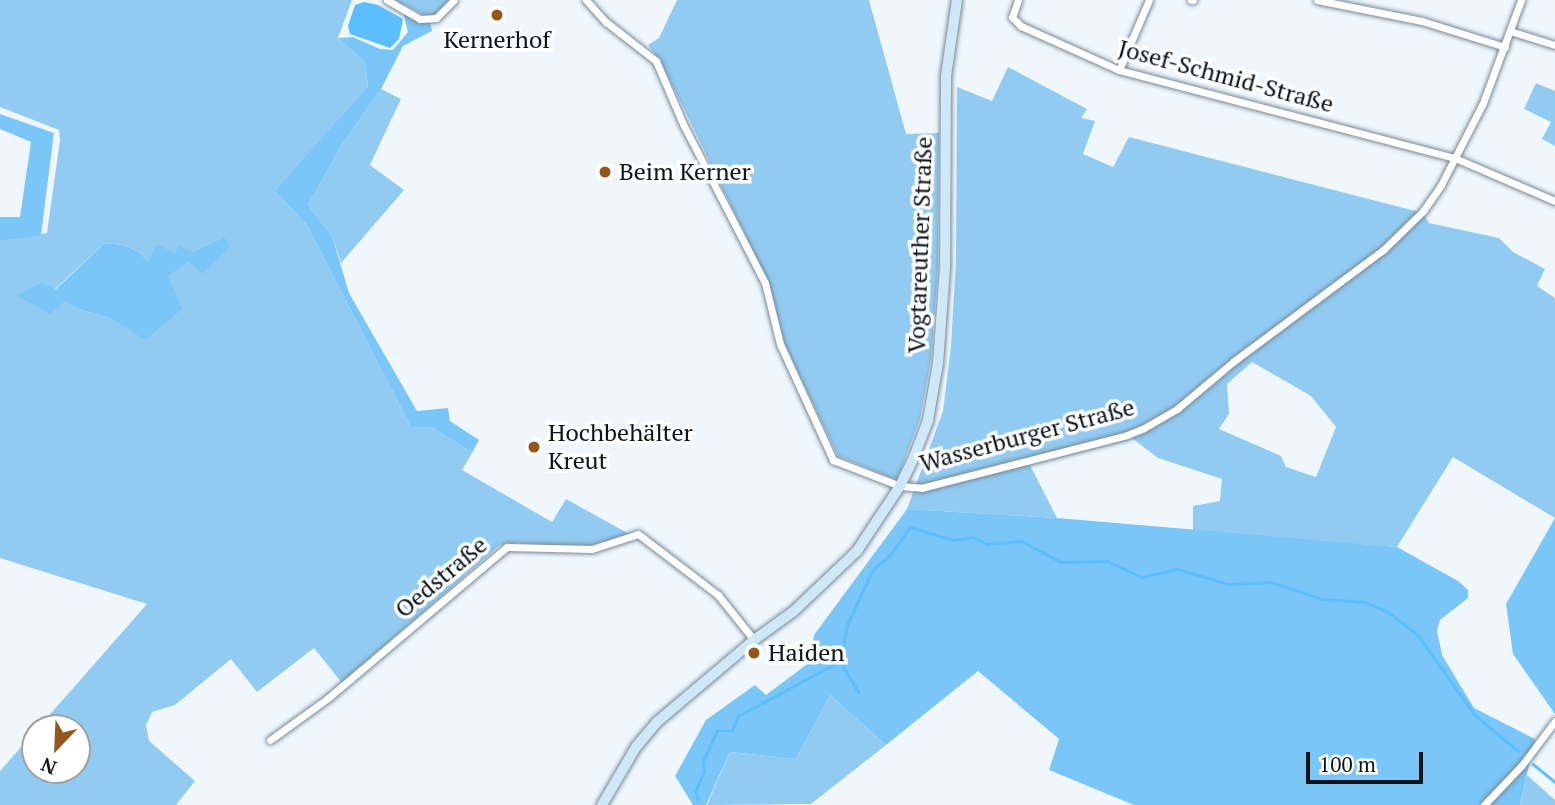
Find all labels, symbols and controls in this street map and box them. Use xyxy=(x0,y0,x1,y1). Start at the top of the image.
marker: Kernerhof xyxy=(489,7,505,23)
place label: Kernerhof xyxy=(444,26,550,54)
street label: Josef-Schmid-Straße xyxy=(1115,33,1337,119)
street label: Vogtareuther Straße xyxy=(902,136,938,354)
place label: Beim Kerner xyxy=(619,158,751,186)
marker: Beim Kerner xyxy=(597,164,613,180)
street label: Wasserburger Straße xyxy=(916,392,1138,478)
place label: Hochbehälter Kreut xyxy=(548,419,693,475)
marker: Hochbehälter Kreut xyxy=(526,439,542,455)
street label: Oedstraße xyxy=(389,530,493,624)
place label: Haiden xyxy=(768,639,844,667)
marker: Haiden xyxy=(746,645,762,661)
north arrow xyxy=(21,714,91,784)
scale bar xyxy=(1310,738,1427,782)
text: 100 m xyxy=(1319,750,1376,778)
text: N xyxy=(37,753,60,781)

